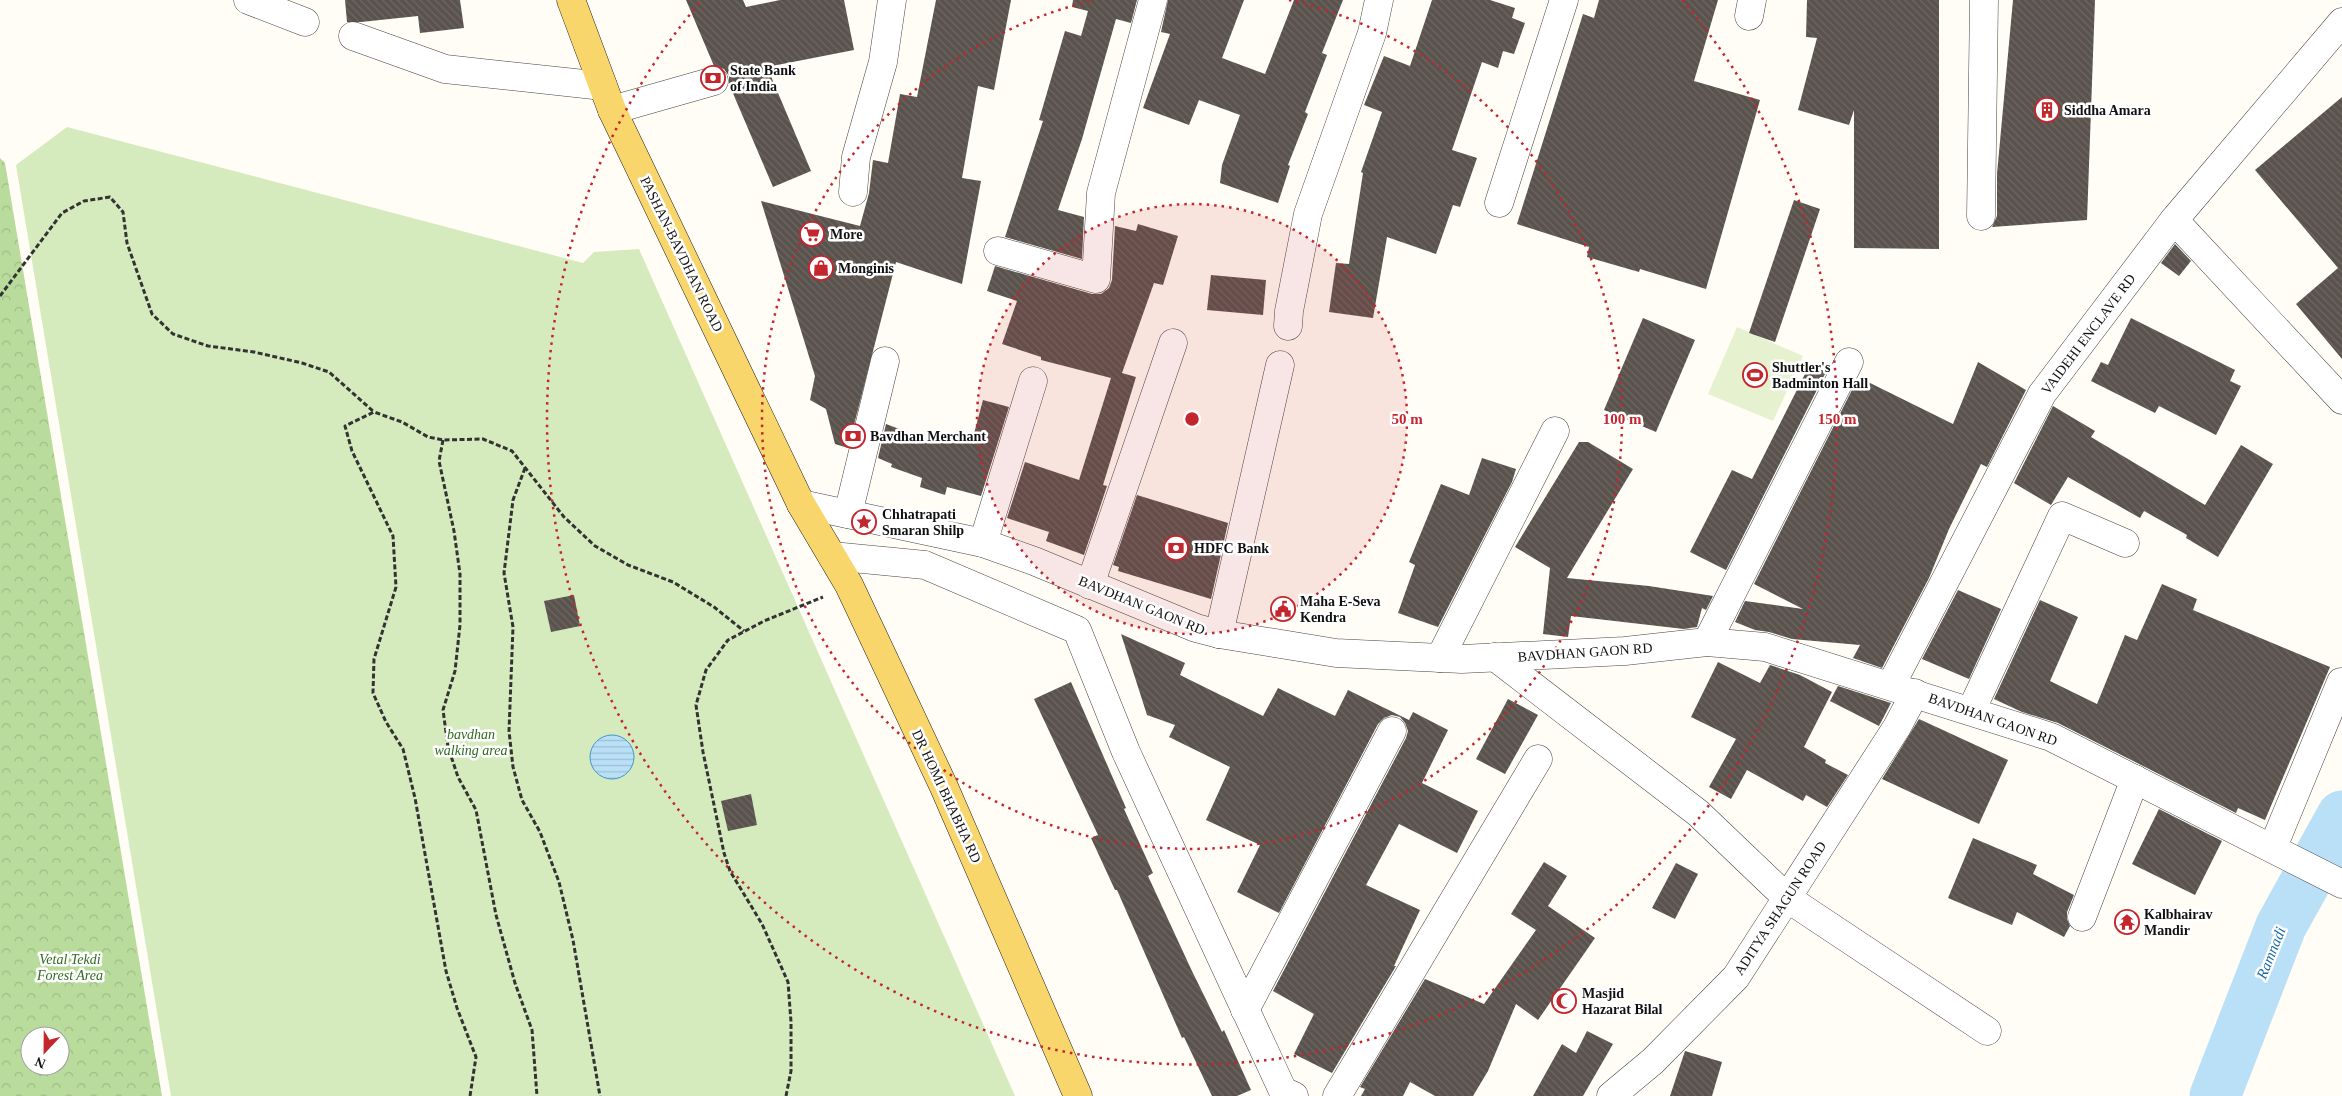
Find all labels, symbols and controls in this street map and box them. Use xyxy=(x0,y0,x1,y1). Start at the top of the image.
place label: State Bank of India xyxy=(730,63,796,94)
bank icon: State Bank of India xyxy=(700,65,726,91)
building icon: Siddha Amara xyxy=(2034,97,2060,123)
place label: Siddha Amara xyxy=(2064,103,2151,118)
street label: PASHAN-BAVDHAN ROAD xyxy=(637,174,726,334)
supermarket icon: More xyxy=(799,221,825,247)
place label: More xyxy=(830,227,862,242)
shop icon: Monginis xyxy=(808,255,834,281)
place label: Monginis xyxy=(838,261,895,276)
street label: VAIDEHI ENCLAVE RD xyxy=(2038,271,2138,397)
place label: Shuttler's Badminton Hall xyxy=(1772,360,1868,391)
sports icon: Shuttler's Badminton Hall xyxy=(1742,362,1768,388)
centre of rings xyxy=(1183,410,1201,428)
text: 50 m xyxy=(1391,411,1423,427)
text: 100 m xyxy=(1603,411,1642,427)
text: 150 m xyxy=(1818,411,1857,427)
bank icon: Bavdhan Merchant xyxy=(840,423,866,449)
place label: Bavdhan Merchant xyxy=(870,429,986,444)
place label: Chhatrapati Smaran Shilp xyxy=(882,507,964,538)
place icon: Chhatrapati Smaran Shilp xyxy=(851,509,877,535)
bank icon: HDFC Bank xyxy=(1163,535,1189,561)
place label: HDFC Bank xyxy=(1194,541,1269,556)
street label: BAVDHAN GAON RD xyxy=(1076,573,1207,638)
place label: Maha E-Seva Kendra xyxy=(1300,594,1381,625)
public building icon: Maha E-Seva Kendra xyxy=(1270,596,1296,622)
street label: BAVDHAN GAON RD xyxy=(1517,640,1653,665)
street label: BAVDHAN GAON RD xyxy=(1927,690,2059,749)
park label: bavdhan walking area xyxy=(435,727,507,758)
street label: DR HOMI BHABHA RD xyxy=(909,727,984,865)
street label: ADITYA SHAGUN ROAD xyxy=(1732,839,1829,978)
place label: Kalbhairav Mandir xyxy=(2144,907,2212,938)
temple icon: Kalbhairav Mandir xyxy=(2114,909,2140,935)
water label: Ramnadi xyxy=(2253,925,2289,982)
park label: Vetal Tekdi Forest Area xyxy=(36,952,103,983)
place label: Masjid Hazarat Bilal xyxy=(1582,986,1663,1017)
mosque icon: Masjid Hazarat Bilal xyxy=(1551,988,1577,1014)
north arrow xyxy=(20,1026,70,1076)
text: N xyxy=(33,1054,48,1071)

